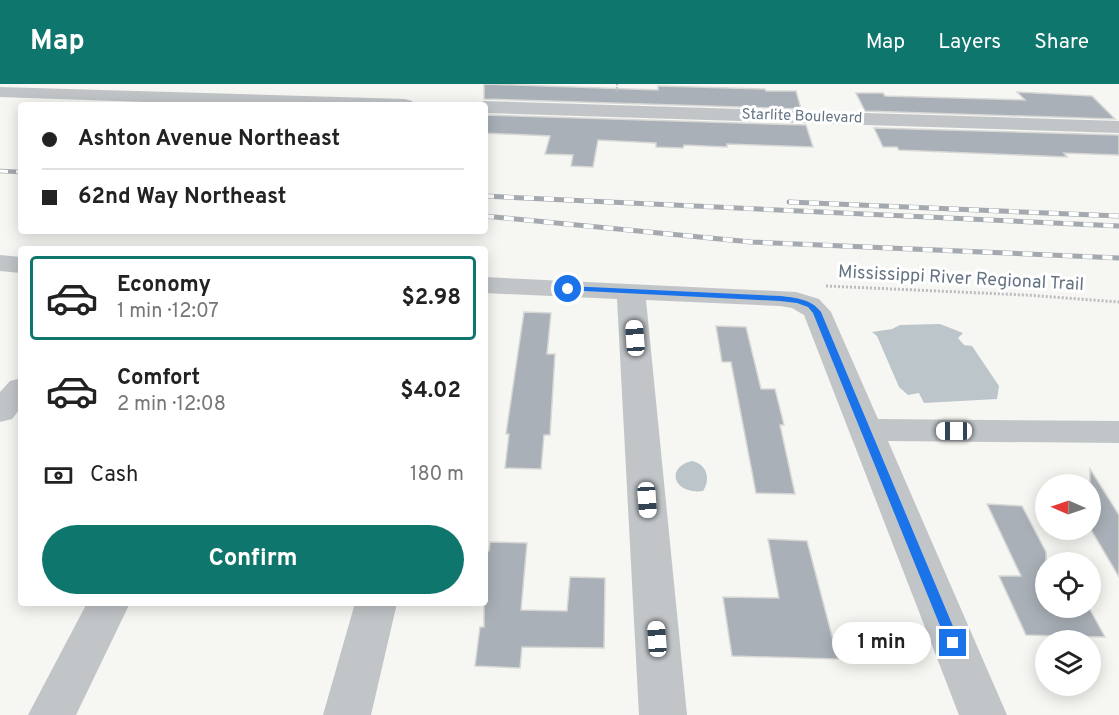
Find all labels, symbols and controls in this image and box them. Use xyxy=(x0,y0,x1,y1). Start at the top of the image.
text: Map xyxy=(30,24,85,60)
text: Map xyxy=(866,29,905,56)
text: Layers xyxy=(938,29,1001,56)
text: Share xyxy=(1034,29,1089,56)
street label: Starlite Boulevard xyxy=(741,105,863,129)
text: Ashton Avenue Northeast xyxy=(78,126,340,153)
text: 62nd Way Northeast xyxy=(78,184,286,211)
street label: Mississippi River Regional Trail xyxy=(837,261,1085,297)
icon: car xyxy=(45,271,99,325)
text: Economy xyxy=(117,272,211,299)
route start xyxy=(554,275,581,302)
text: $2.98 xyxy=(402,285,461,312)
text: 1 min · 12:07 xyxy=(117,299,219,325)
car xyxy=(625,319,645,357)
icon: car xyxy=(45,364,99,418)
text: Comfort xyxy=(117,365,200,392)
text: $4.02 xyxy=(400,378,461,405)
text: 2 min · 12:08 xyxy=(117,392,226,418)
car xyxy=(936,422,972,440)
icon: cash xyxy=(42,459,75,492)
text: Cash xyxy=(90,462,139,489)
text: 180 m xyxy=(410,462,464,488)
north arrow xyxy=(1035,474,1101,540)
map controls xyxy=(1035,474,1101,696)
car xyxy=(637,481,657,519)
button: Confirm xyxy=(42,525,464,594)
button: locate xyxy=(1035,552,1101,618)
car xyxy=(647,620,667,658)
callout: 1 min xyxy=(833,622,932,664)
route end xyxy=(939,629,966,656)
text: 1 min xyxy=(857,630,906,656)
button: layers xyxy=(1035,630,1101,696)

